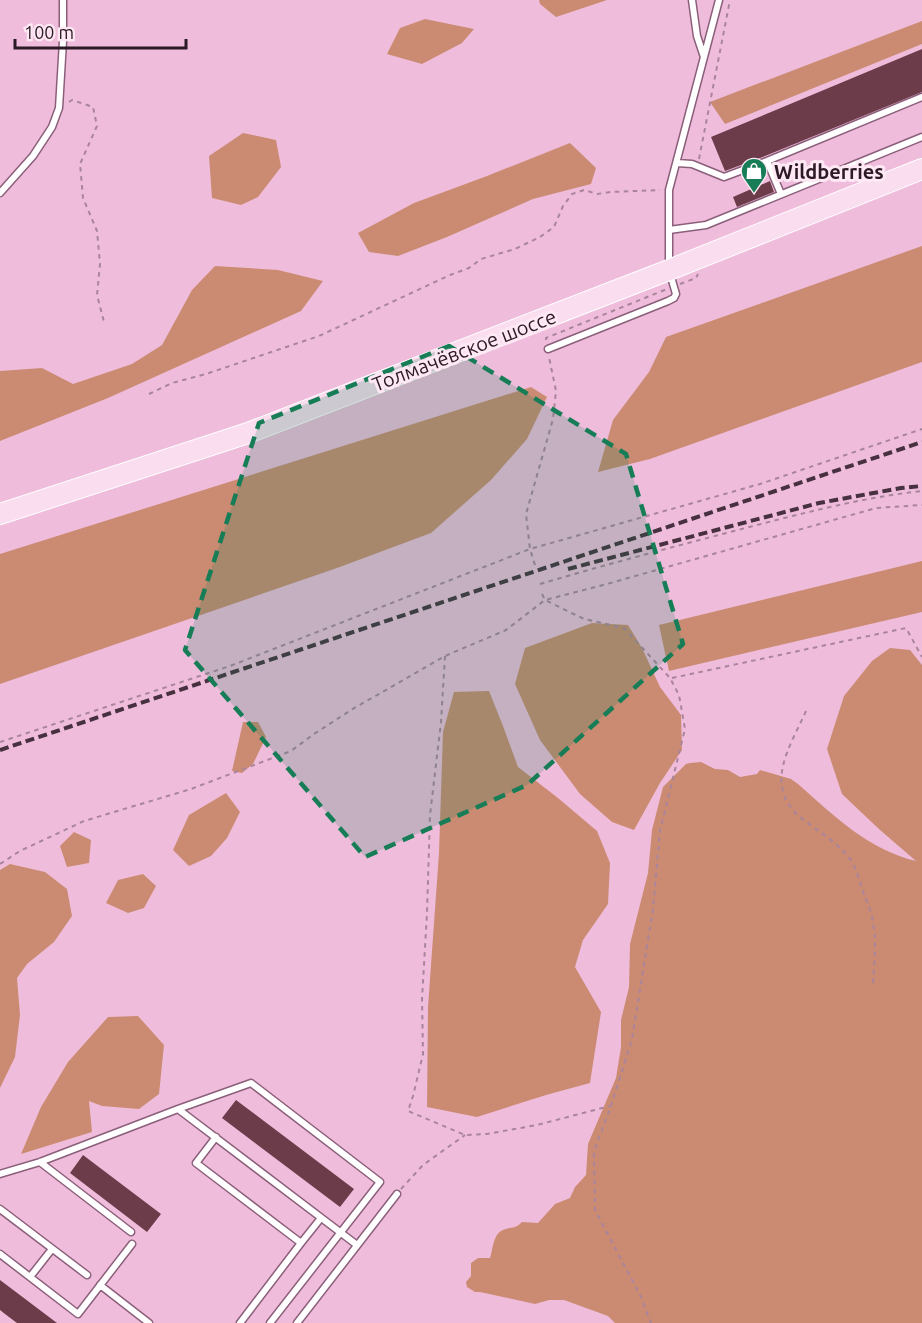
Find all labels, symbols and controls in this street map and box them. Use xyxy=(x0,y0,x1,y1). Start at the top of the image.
scale bar xyxy=(15,12,186,50)
text: 100 m xyxy=(24,22,74,42)
shop icon: Wildberries xyxy=(739,156,769,194)
place label: Wildberries xyxy=(774,160,884,183)
street label: Толмачёвское шоссе xyxy=(369,304,559,396)

